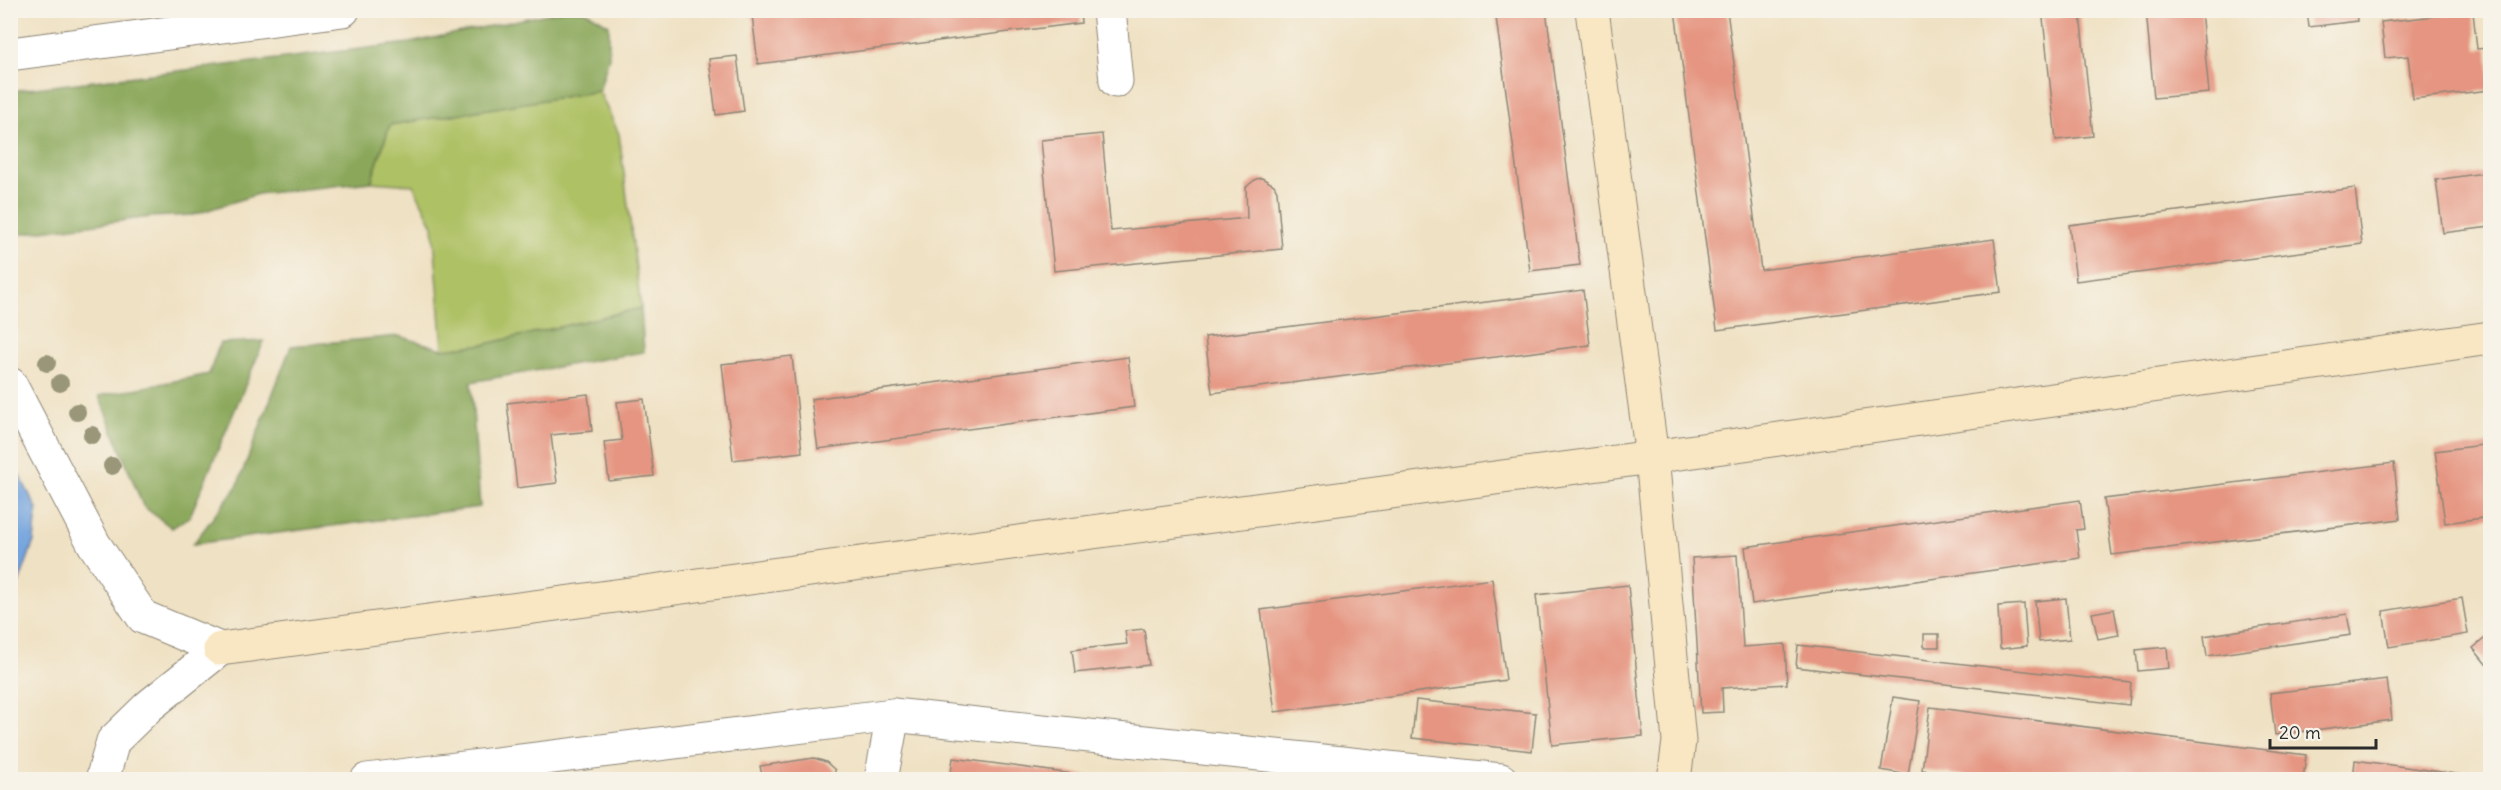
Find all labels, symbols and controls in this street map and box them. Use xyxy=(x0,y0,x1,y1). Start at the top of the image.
scale bar xyxy=(2270,712,2376,750)
text: 20 m xyxy=(2279,721,2321,744)

